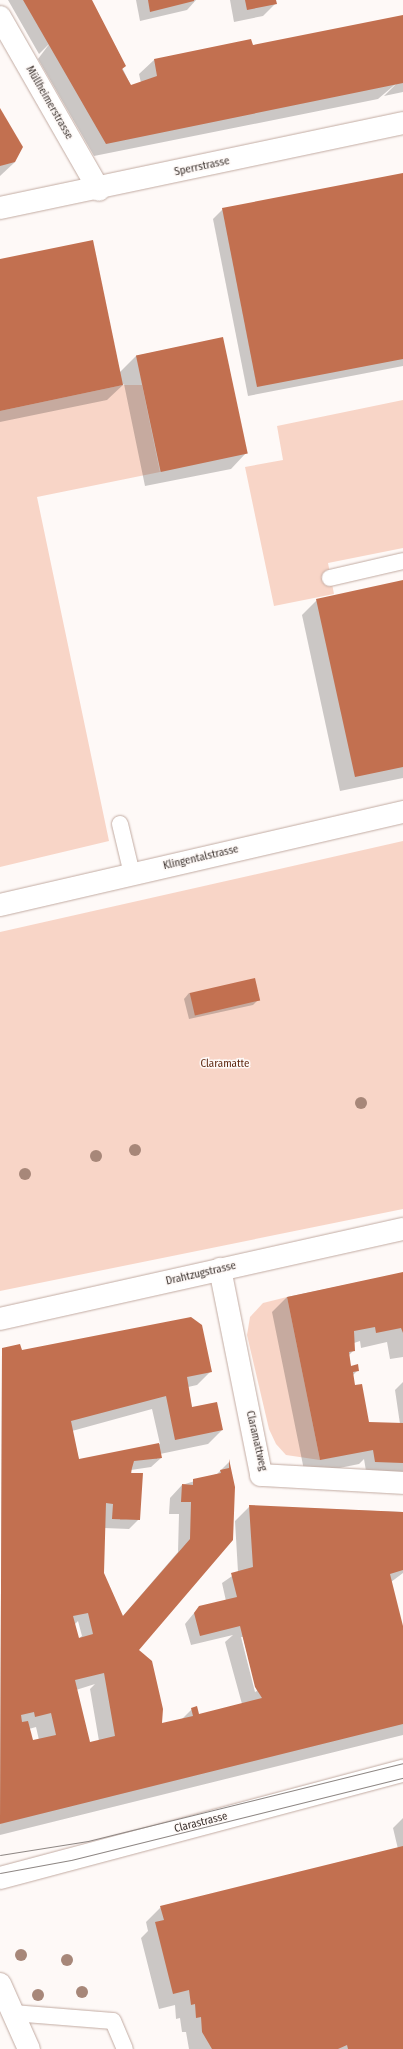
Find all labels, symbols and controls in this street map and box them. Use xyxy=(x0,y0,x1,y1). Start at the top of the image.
street label: Müllheimerstrasse xyxy=(23,64,75,142)
street label: Sperrstrasse xyxy=(173,155,231,179)
street label: Klingentalstrasse xyxy=(162,843,240,873)
park label: Claramatte xyxy=(201,1057,249,1071)
street label: Drahtzugstrasse xyxy=(165,1260,237,1288)
street label: Claramattweg xyxy=(243,1410,269,1472)
street label: Clarastrasse xyxy=(173,1810,229,1836)

